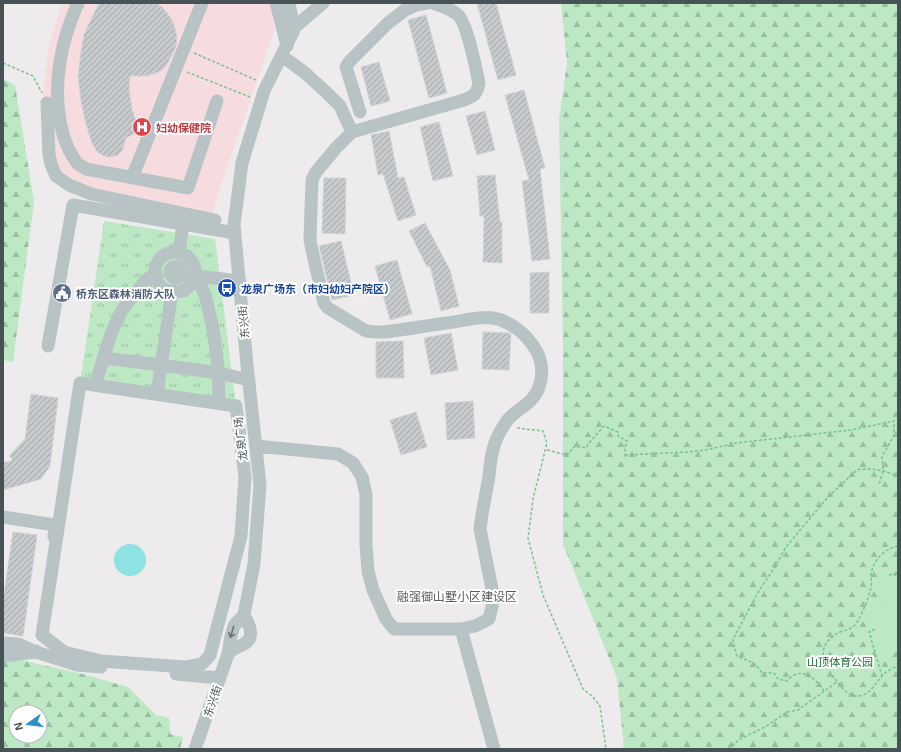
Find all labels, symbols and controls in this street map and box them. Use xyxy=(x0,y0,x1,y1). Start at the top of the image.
hospital icon: 妇幼保健院 xyxy=(131,116,153,138)
place label: 妇幼保健院 xyxy=(156,121,211,134)
bus stop icon: 龙泉广场东（市妇幼妇产院区） xyxy=(216,277,238,299)
public building icon: 桥东区森林消防大队 xyxy=(51,282,73,304)
place label: 龙泉广场东（市妇幼妇产院区） xyxy=(241,282,395,295)
place label: 桥东区森林消防大队 xyxy=(76,287,175,300)
street label: 东兴街 xyxy=(235,305,251,339)
street label: 龙泉广场 xyxy=(231,416,249,462)
district label: 融强御山墅小区建设区 xyxy=(397,589,517,603)
one-way arrow xyxy=(228,626,236,638)
park label: 山顶体育公园 xyxy=(807,655,873,668)
street label: 东兴街 xyxy=(200,683,224,719)
north arrow xyxy=(8,704,48,744)
text: N xyxy=(11,721,25,732)

